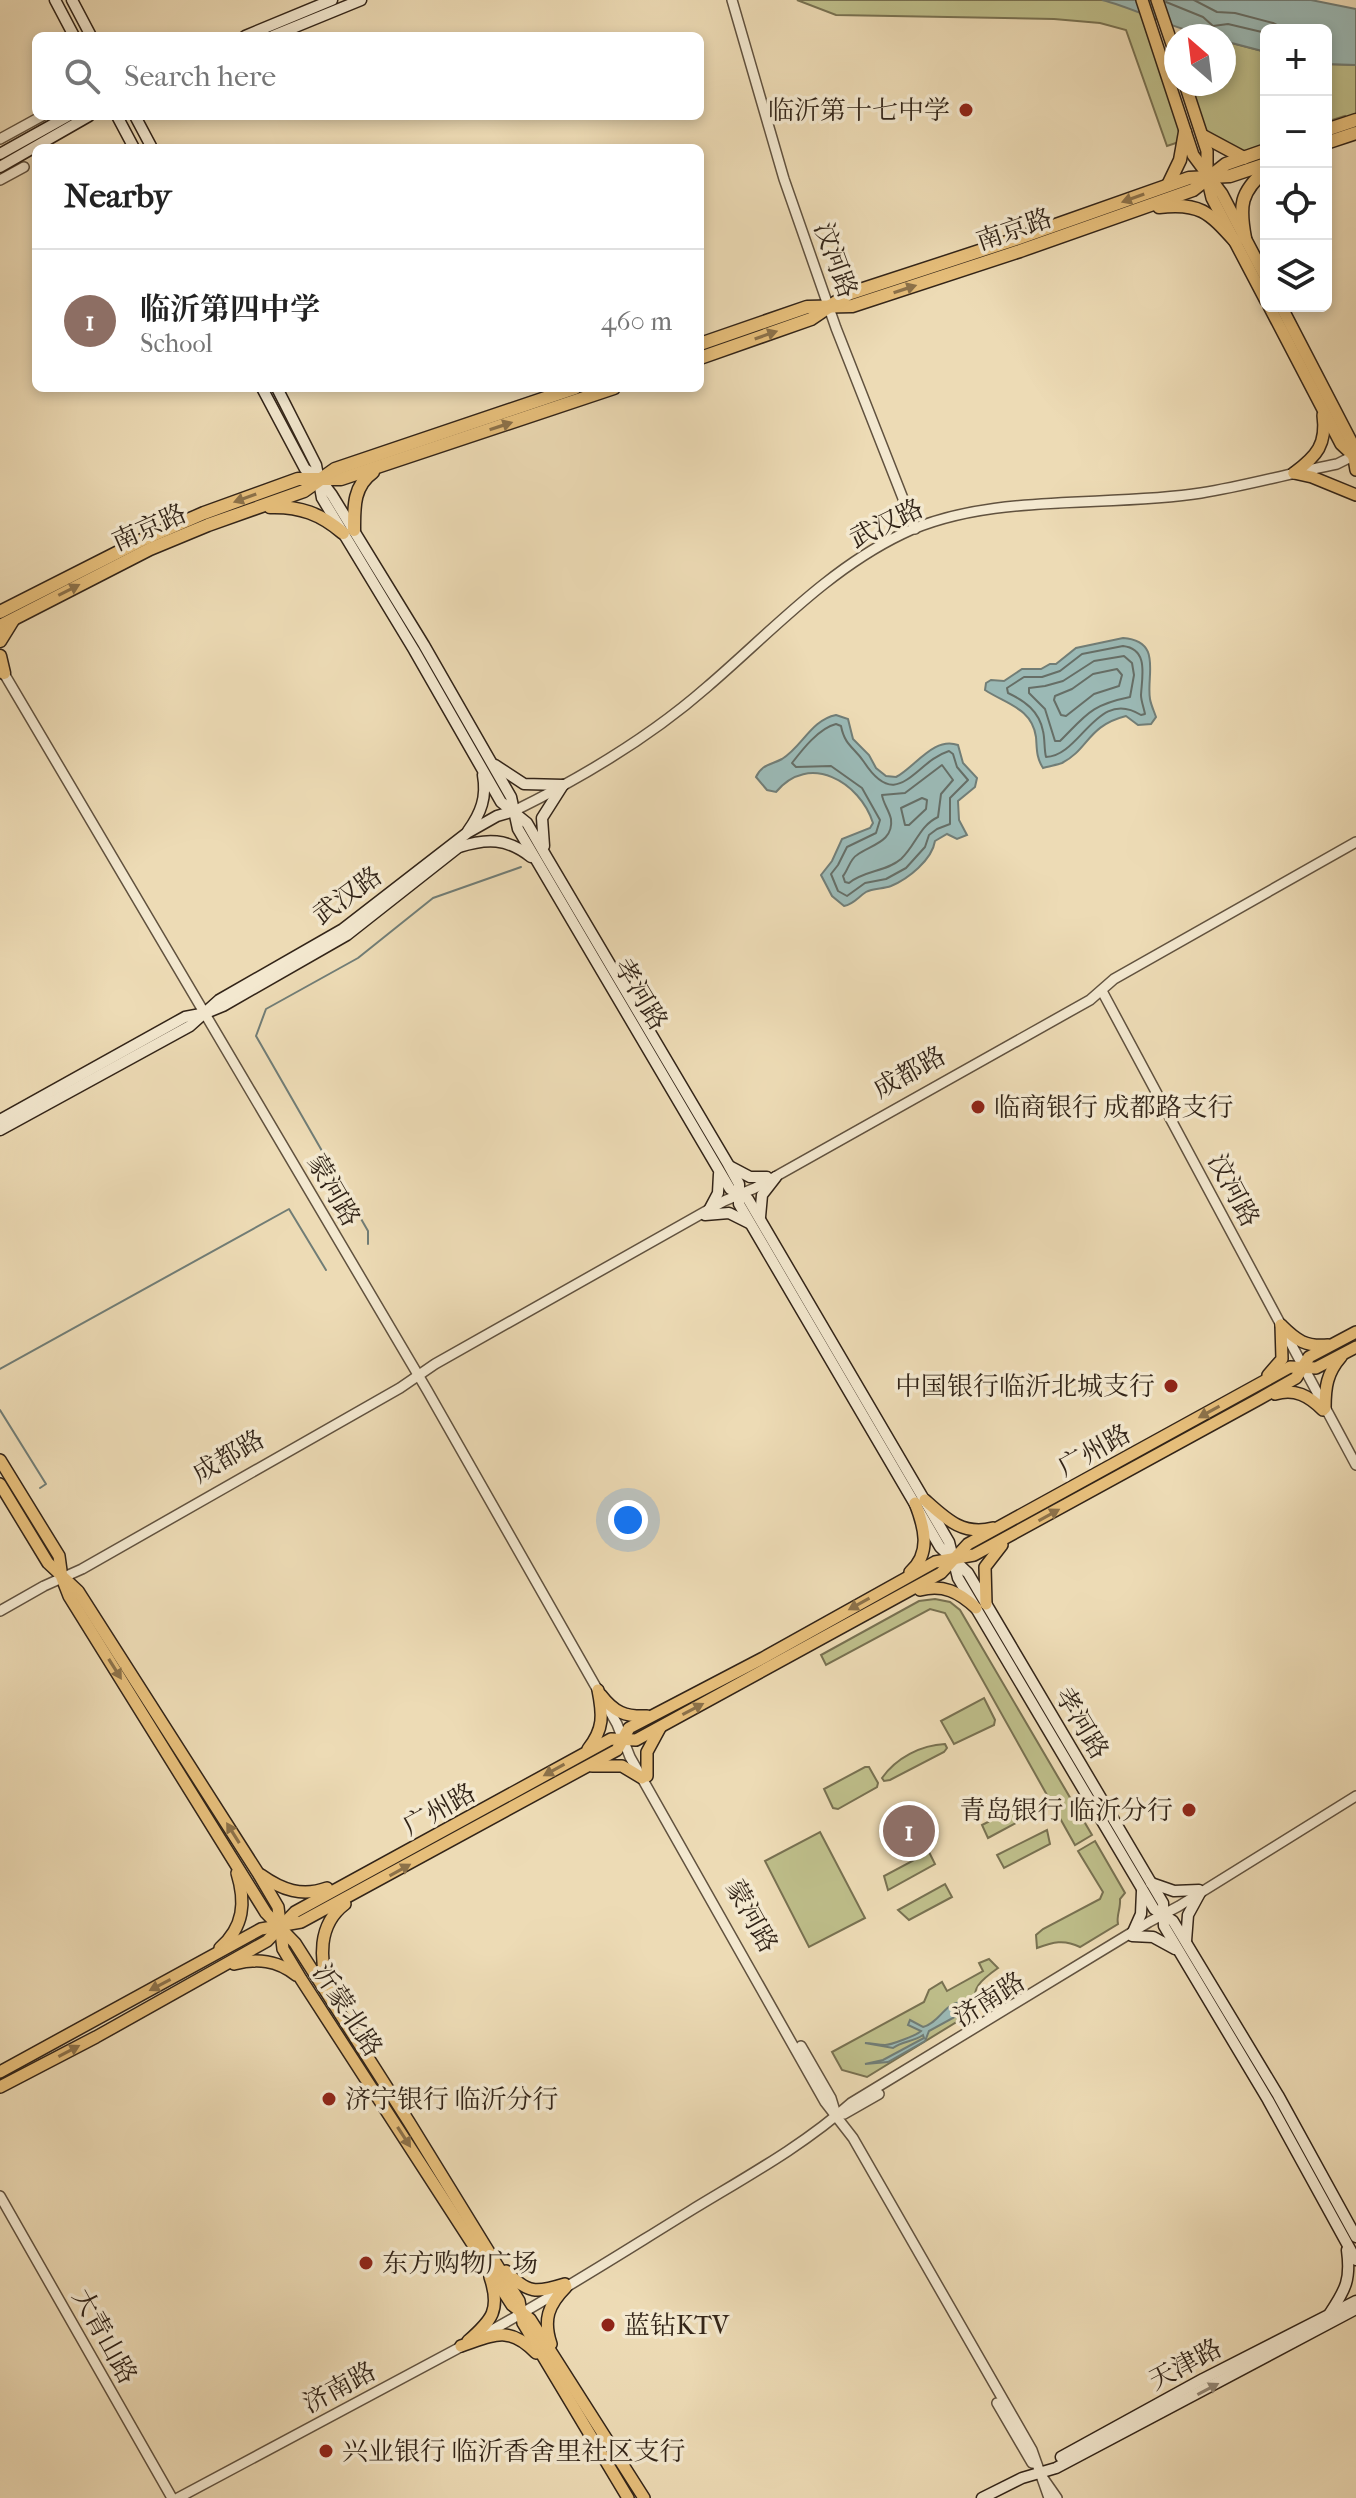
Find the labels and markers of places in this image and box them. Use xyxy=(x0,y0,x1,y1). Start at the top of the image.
place label: 临沂第十七中学 xyxy=(768,95,950,126)
marker: 临沂第十七中学 xyxy=(957,101,975,119)
place label: 临商银行 成都路支行 xyxy=(994,1092,1234,1123)
marker: 临商银行 成都路支行 xyxy=(969,1098,987,1116)
place label: 中国银行临沂北城支行 xyxy=(895,1371,1155,1402)
marker: 中国银行临沂北城支行 xyxy=(1162,1377,1180,1395)
place label: 青岛银行 临沂分行 xyxy=(959,1795,1173,1826)
pin: 1 xyxy=(883,1801,935,1861)
marker: 青岛银行 临沂分行 xyxy=(1180,1801,1198,1819)
place label: 济宁银行 临沂分行 xyxy=(345,2084,559,2115)
marker: 济宁银行 临沂分行 xyxy=(320,2090,338,2108)
place label: 东方购物广场 xyxy=(382,2248,538,2279)
marker: 东方购物广场 xyxy=(357,2254,375,2272)
place label: 蓝钻KTV xyxy=(624,2310,730,2341)
marker: 蓝钻KTV xyxy=(599,2316,617,2334)
place label: 兴业银行 临沂香舍里社区支行 xyxy=(342,2436,686,2467)
marker: 兴业银行 临沂香舍里社区支行 xyxy=(317,2442,335,2460)

